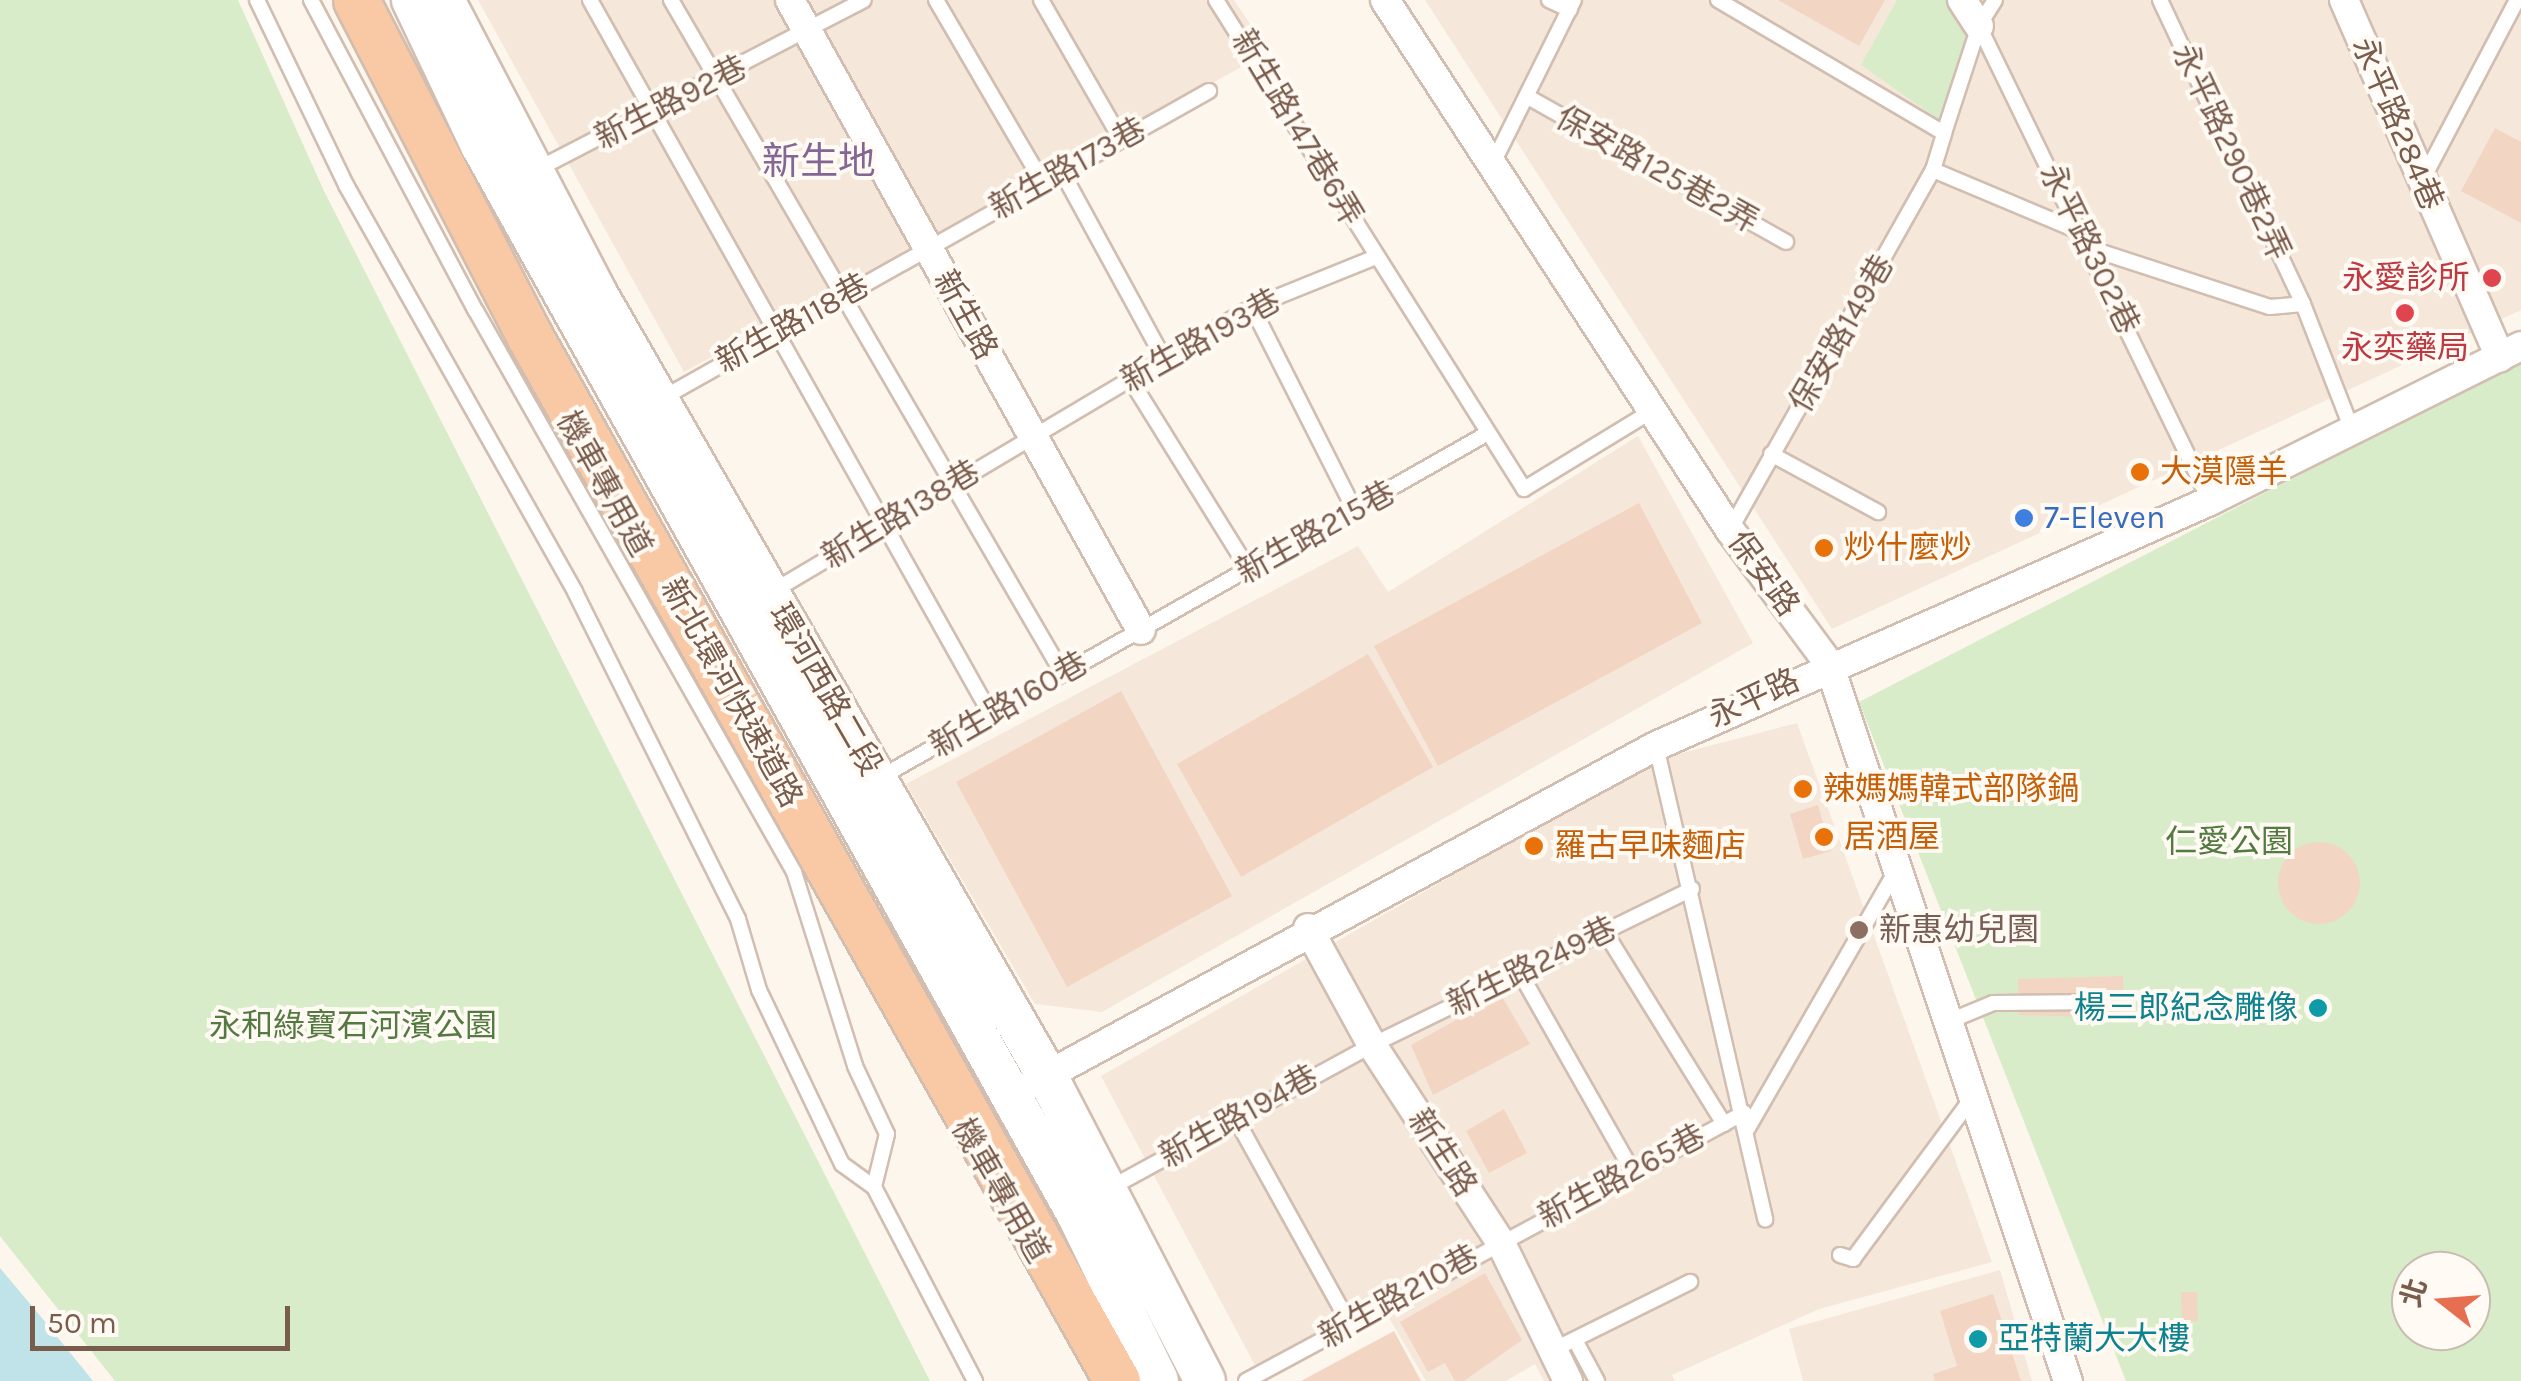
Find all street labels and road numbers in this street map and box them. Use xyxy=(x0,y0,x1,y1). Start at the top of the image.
street label: 新生路147巷6弄 xyxy=(1223,23,1371,233)
street label: 永平路284巷 xyxy=(2343,32,2451,216)
street label: 永平路290巷2弄 xyxy=(2164,38,2298,266)
street label: 新生路92巷 xyxy=(589,48,753,158)
street label: 保安路125巷2弄 xyxy=(1549,98,1765,242)
street label: 新生路173巷 xyxy=(983,110,1153,228)
street label: 永平路302巷 xyxy=(2031,158,2147,340)
street label: 保安路149巷 xyxy=(1782,249,1902,419)
street label: 新生路 xyxy=(925,264,1005,366)
street label: 新生路118巷 xyxy=(710,266,876,382)
street label: 新生路193巷 xyxy=(1115,282,1287,400)
street label: 機車專用道 xyxy=(548,405,660,563)
street label: 新生路138巷 xyxy=(815,453,987,577)
street label: 新生路215巷 xyxy=(1230,474,1402,592)
street label: 保安路 xyxy=(1719,524,1807,624)
street label: 新北環河快速道路 xyxy=(652,572,810,814)
street label: 環河西路二段 xyxy=(760,597,890,783)
street label: 新生路160巷 xyxy=(923,644,1095,766)
street label: 永平路 xyxy=(1702,661,1806,737)
street label: 新生路249巷 xyxy=(1441,910,1623,1024)
street label: 新生路194巷 xyxy=(1153,1058,1325,1176)
street label: 新生路 xyxy=(1400,1102,1484,1204)
street label: 機車專用道 xyxy=(943,1112,1057,1270)
street label: 新生路265巷 xyxy=(1532,1117,1712,1237)
street label: 新生路210巷 xyxy=(1313,1238,1485,1356)

